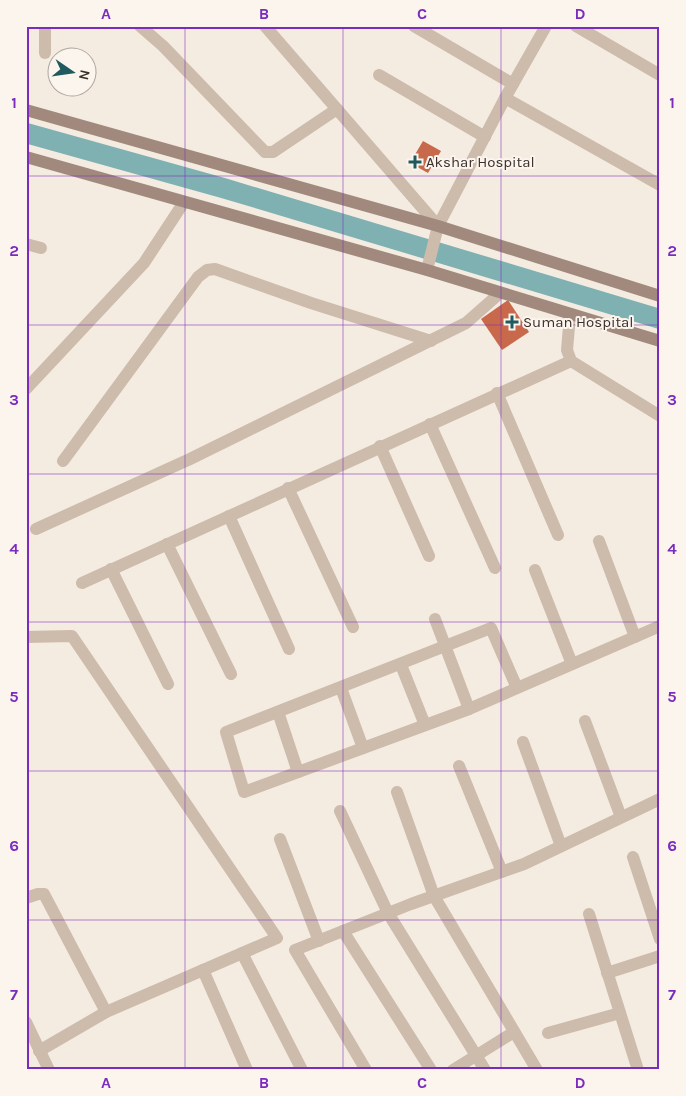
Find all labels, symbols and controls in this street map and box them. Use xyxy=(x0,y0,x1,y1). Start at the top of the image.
text: A xyxy=(101,4,111,23)
text: B xyxy=(259,4,269,23)
text: C xyxy=(417,4,427,23)
text: D xyxy=(575,4,586,23)
north arrow xyxy=(48,48,98,98)
text: N xyxy=(75,68,94,82)
text: 1 xyxy=(11,93,17,112)
text: 1 xyxy=(669,93,675,112)
place label: Akshar Hospital xyxy=(426,153,535,171)
marker: Akshar Hospital xyxy=(408,155,422,169)
text: 2 xyxy=(9,241,19,260)
text: 2 xyxy=(667,241,677,260)
place label: Suman Hospital xyxy=(523,313,634,331)
marker: Suman Hospital xyxy=(505,315,519,329)
text: 3 xyxy=(9,390,19,409)
text: 3 xyxy=(667,390,677,409)
text: 4 xyxy=(9,539,19,558)
text: 4 xyxy=(667,539,677,558)
text: 5 xyxy=(9,687,19,706)
text: 5 xyxy=(667,687,677,706)
text: 6 xyxy=(9,836,19,855)
text: 6 xyxy=(667,836,677,855)
text: 7 xyxy=(10,985,18,1004)
text: 7 xyxy=(668,985,676,1004)
text: A xyxy=(101,1073,111,1092)
text: B xyxy=(259,1073,269,1092)
text: C xyxy=(417,1073,427,1092)
text: D xyxy=(575,1073,586,1092)

